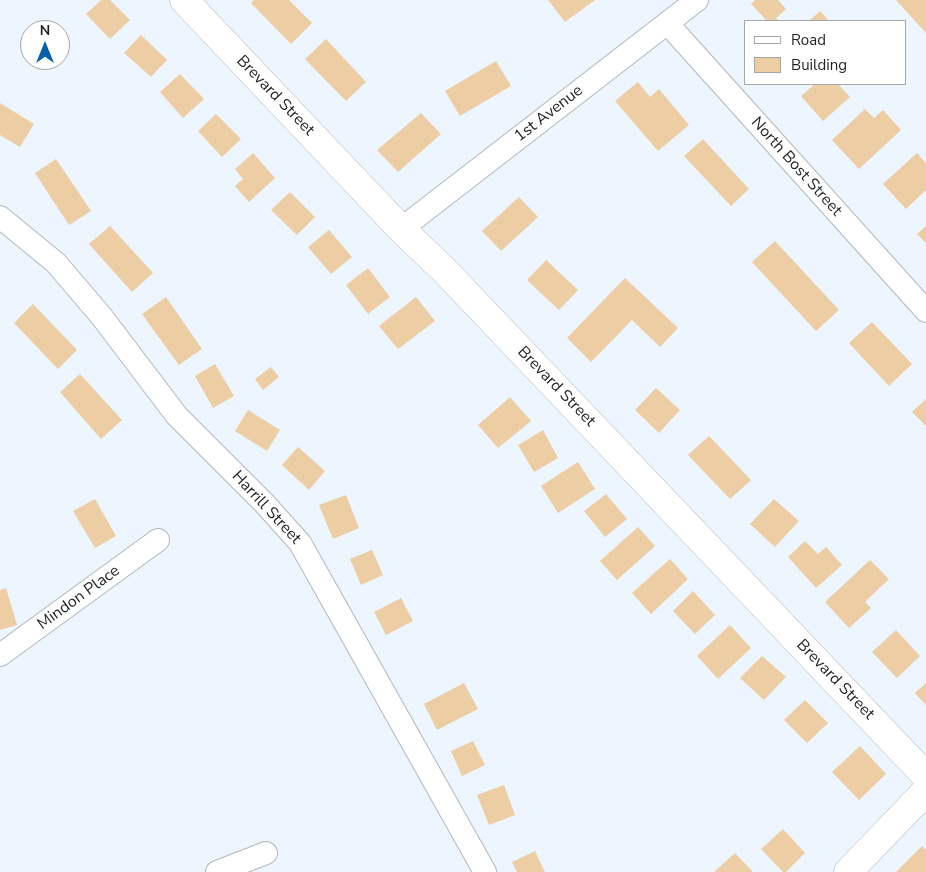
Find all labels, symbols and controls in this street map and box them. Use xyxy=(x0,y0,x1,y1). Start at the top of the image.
north arrow xyxy=(20,20,70,70)
legend xyxy=(744,20,906,85)
text: N xyxy=(40,21,50,40)
text: Road xyxy=(791,30,826,50)
street label: Brevard Street xyxy=(232,52,318,140)
text: Building xyxy=(791,55,847,75)
street label: 1st Avenue xyxy=(511,81,587,147)
street label: North Bost Street xyxy=(747,114,845,220)
street label: Brevard Street xyxy=(513,343,599,431)
street label: Harrill Street xyxy=(227,467,305,549)
street label: Mindon Place xyxy=(34,562,124,634)
street label: Brevard Street xyxy=(792,636,878,724)

